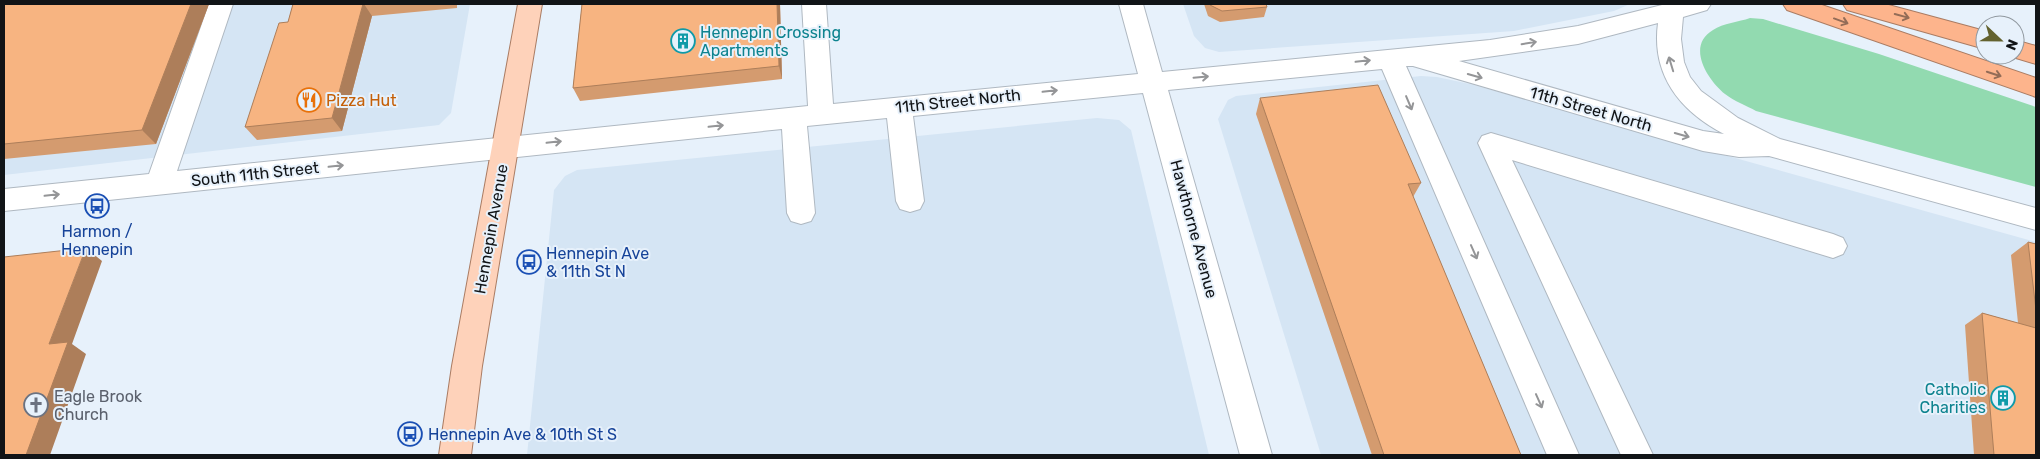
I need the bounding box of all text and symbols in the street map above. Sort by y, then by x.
one-way arrow [1893,12,1909,22]
north arrow [1975,15,2025,65]
one-way arrow [1832,17,1848,26]
place label: Hennepin Crossing Apartments [700,23,841,60]
building icon: Hennepin Crossing Apartments [670,28,696,54]
text: N [2002,37,2021,53]
one-way arrow [1521,38,1537,48]
one-way arrow [1354,56,1370,66]
one-way arrow [1666,56,1676,72]
one-way arrow [1986,70,2001,79]
one-way arrow [1193,72,1209,82]
one-way arrow [1466,72,1482,82]
street label: 11th Street North [1528,82,1654,136]
street label: 11th Street North [894,85,1022,117]
one-way arrow [1042,86,1058,96]
restaurant icon: Pizza Hut [296,87,322,113]
place label: Pizza Hut [326,91,397,110]
one-way arrow [1405,95,1415,110]
one-way arrow [707,121,723,131]
one-way arrow [1673,130,1689,140]
one-way arrow [546,137,562,146]
street label: South 11th Street [190,158,320,190]
street label: Hawthorne Avenue [1166,158,1222,300]
one-way arrow [327,161,343,171]
street label: Hennepin Avenue [470,163,512,295]
one-way arrow [44,191,60,200]
bus stop icon: Harmon / Hennepin [84,193,110,219]
place label: Harmon / Hennepin [61,222,133,259]
place label: Hennepin Ave & 11th St N [546,244,649,281]
one-way arrow [1470,244,1480,259]
bus stop icon: Hennepin Ave & 11th St N [516,249,542,275]
place label: Catholic Charities [1920,380,1986,417]
building icon: Catholic Charities [1990,385,2016,411]
place label: Eagle Brook Church [54,387,143,424]
church icon: Eagle Brook Church [23,392,49,418]
one-way arrow [1535,393,1545,408]
bus stop icon: Hennepin Ave & 10th St S [397,421,423,447]
place label: Hennepin Ave & 10th St S [428,425,617,444]

